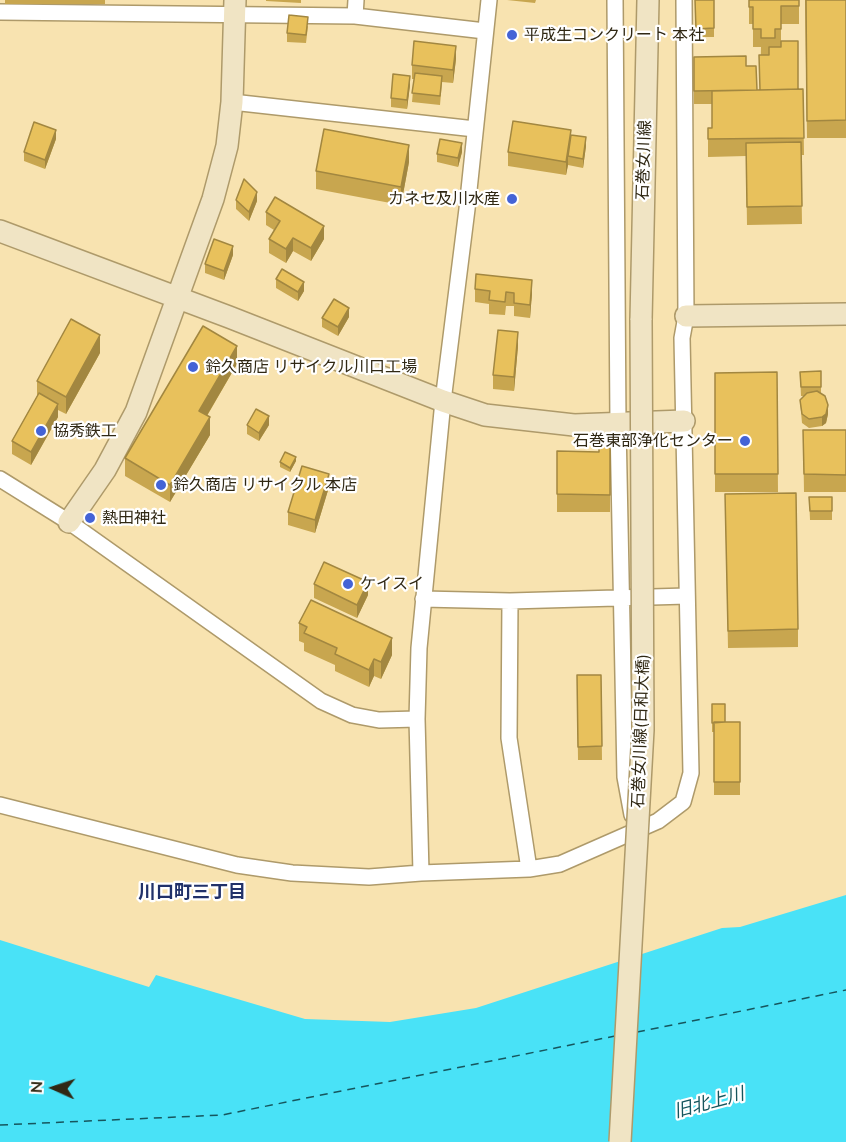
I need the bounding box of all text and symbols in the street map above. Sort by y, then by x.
place label: 平成生コンクリート 本社 [524,25,704,45]
marker: 平成生コンクリート 本社 [505,28,519,42]
street label: 石巻女川線 [633,120,655,200]
place label: カネセ及川水産 [388,189,500,209]
marker: カネセ及川水産 [505,192,519,206]
place label: 鈴久商店 リサイクル川口工場 [205,357,417,377]
marker: 鈴久商店 リサイクル川口工場 [186,360,200,374]
place label: 協秀鉄工 [53,421,117,441]
marker: 協秀鉄工 [34,424,48,438]
place label: 石巻東部浄化センター [573,431,733,451]
marker: 石巻東部浄化センター [738,434,752,448]
place label: 鈴久商店 リサイクル 本店 [173,475,357,495]
marker: 鈴久商店 リサイクル 本店 [154,478,168,492]
place label: 熱田神社 [102,508,166,528]
marker: 熱田神社 [83,511,97,525]
place label: ケイスイ [360,574,424,594]
marker: ケイスイ [341,577,355,591]
street label: 石巻女川線(日和大橋) [629,654,653,808]
district label: 川口町三丁目 [138,882,246,904]
north arrow [24,1058,84,1118]
text: N [26,1080,46,1094]
water label: 旧北上川 [671,1083,747,1123]

